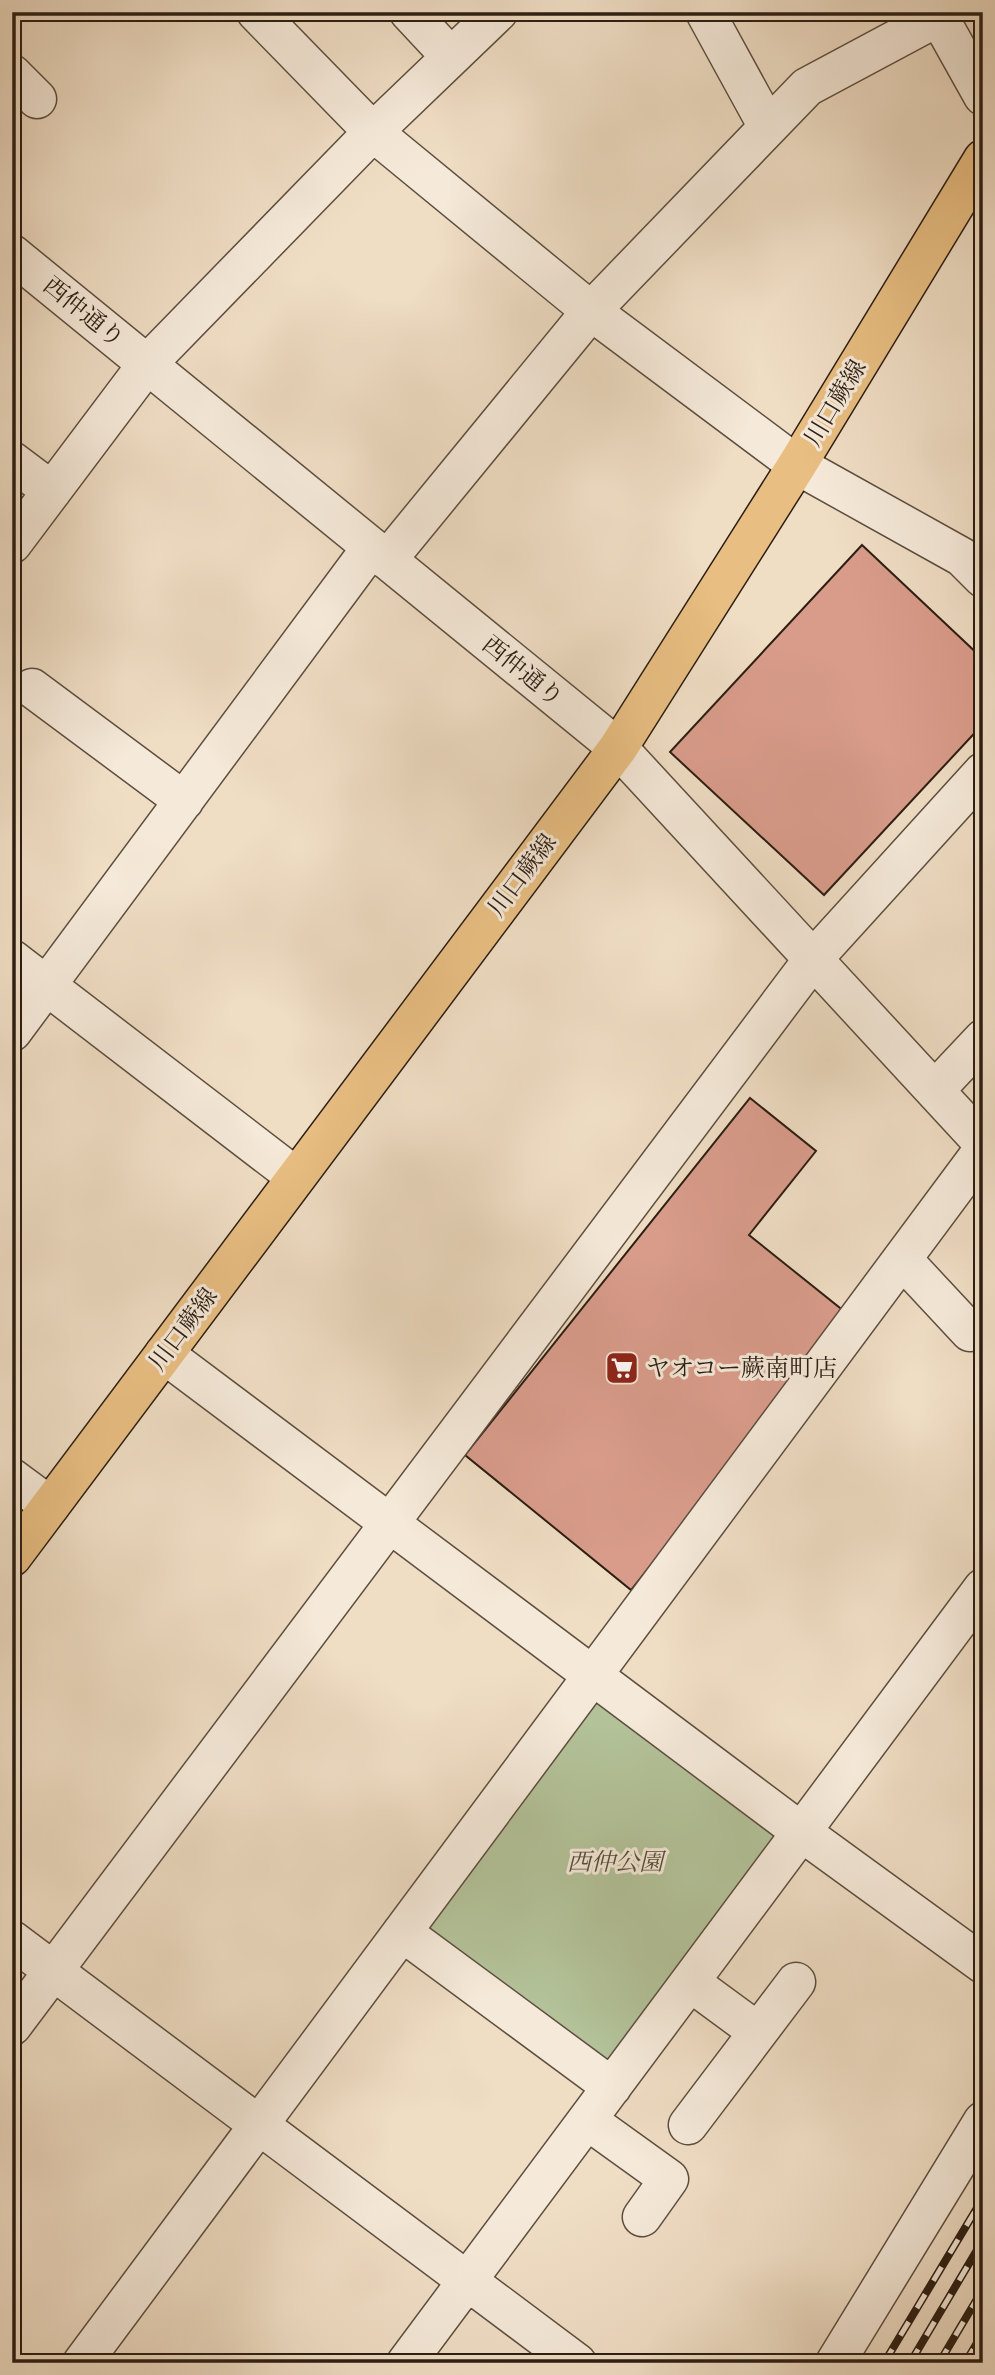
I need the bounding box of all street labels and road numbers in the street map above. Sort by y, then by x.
street label: 西仲通り [37,270,131,355]
street label: 川口蕨線 [797,354,873,452]
street label: 西仲通り [476,629,570,714]
street label: 川口蕨線 [481,828,564,923]
street label: 川口蕨線 [142,1282,225,1377]

